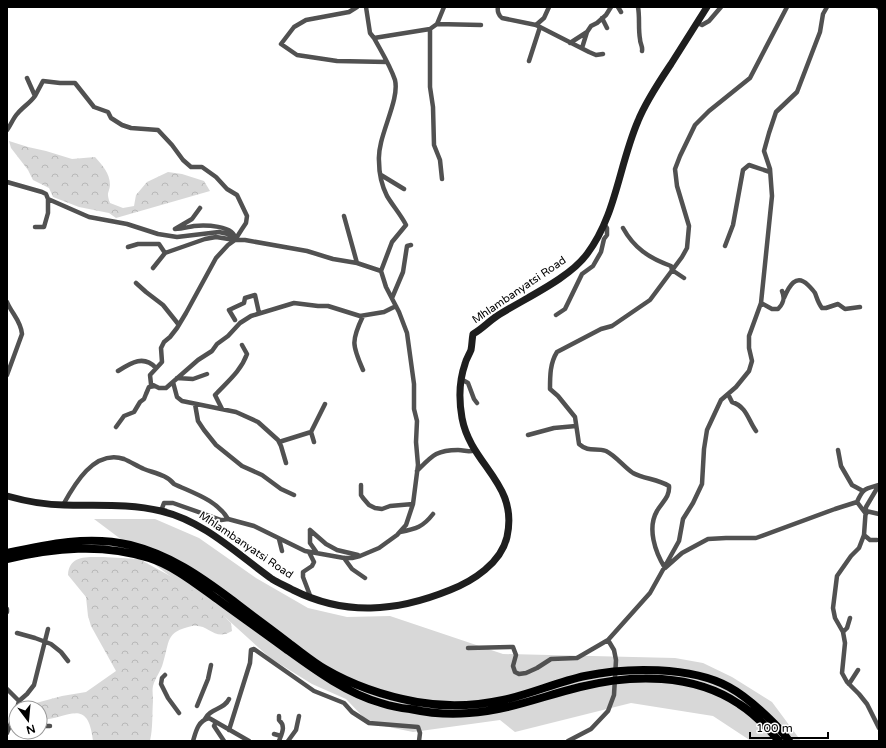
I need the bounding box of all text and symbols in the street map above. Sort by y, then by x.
street label: Mhlambanyatsi Road [470,254,569,326]
street label: Mhlambanyatsi Road [197,509,296,581]
north arrow [8,700,48,740]
scale bar [750,714,828,740]
text: 100 m [756,721,793,735]
text: N [25,722,37,737]

